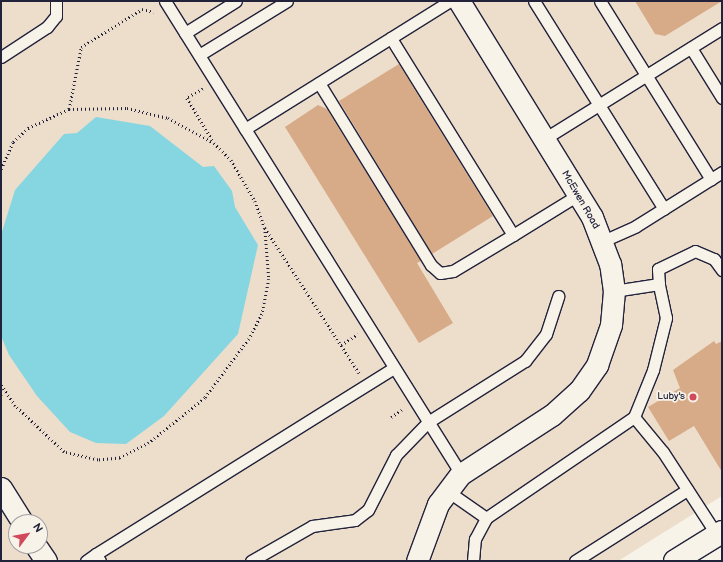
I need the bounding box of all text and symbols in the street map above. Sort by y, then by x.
street label: McEwen Road [558,169,602,231]
place label: Luby's [657,391,685,403]
marker: Luby's [688,392,698,402]
north arrow [8,514,48,554]
text: N [30,521,45,535]

